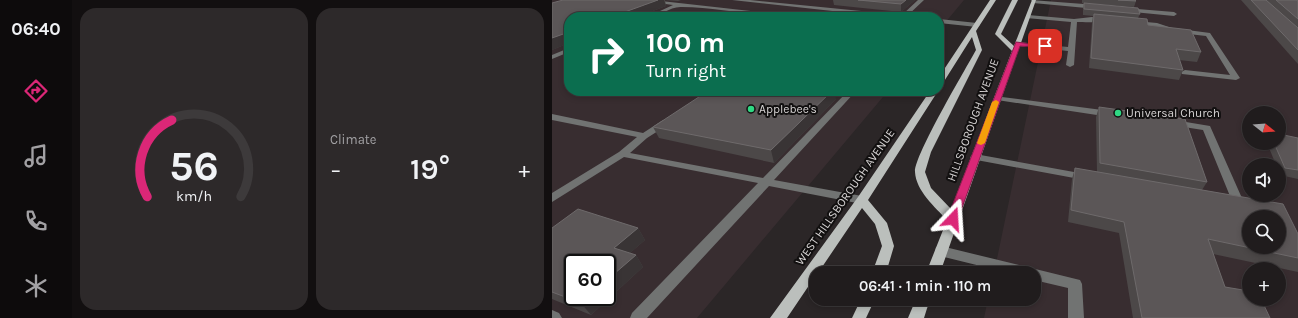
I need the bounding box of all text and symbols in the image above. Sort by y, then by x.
text: 06:40 [11,18,61,40]
text: 100 m [646,26,725,59]
icon: right [580,28,632,80]
pin [1028,29,1062,63]
icon: arrive [1034,35,1056,57]
street label: HILLSBOROUGH AVENUE [944,57,1002,183]
text: Turn right [646,60,726,82]
icon: directions [22,77,50,105]
place label: Applebee's [759,102,817,116]
marker: Applebee's [746,104,756,114]
place label: Universal Church [1126,106,1220,120]
north arrow [1242,106,1286,150]
map controls [1242,106,1286,306]
marker: Universal Church [1113,108,1123,118]
street label: WEST HILLSBOROUGH AVENUE [793,126,897,268]
text: Climate [330,132,376,147]
icon: music [22,142,50,170]
text: 56 [169,142,219,190]
text: 19° [410,151,450,187]
text: − [330,157,342,183]
text: + [518,157,530,183]
button: sound [1242,158,1286,202]
text: km/h [176,188,212,205]
position arrow [932,198,974,240]
icon: phone [22,207,50,235]
button: search [1242,210,1286,254]
speed limit sign: 60 [564,254,616,306]
button: + [1242,262,1286,306]
icon: climate [22,272,50,300]
text: 06:41 · 1 min · 110 m [859,277,991,295]

